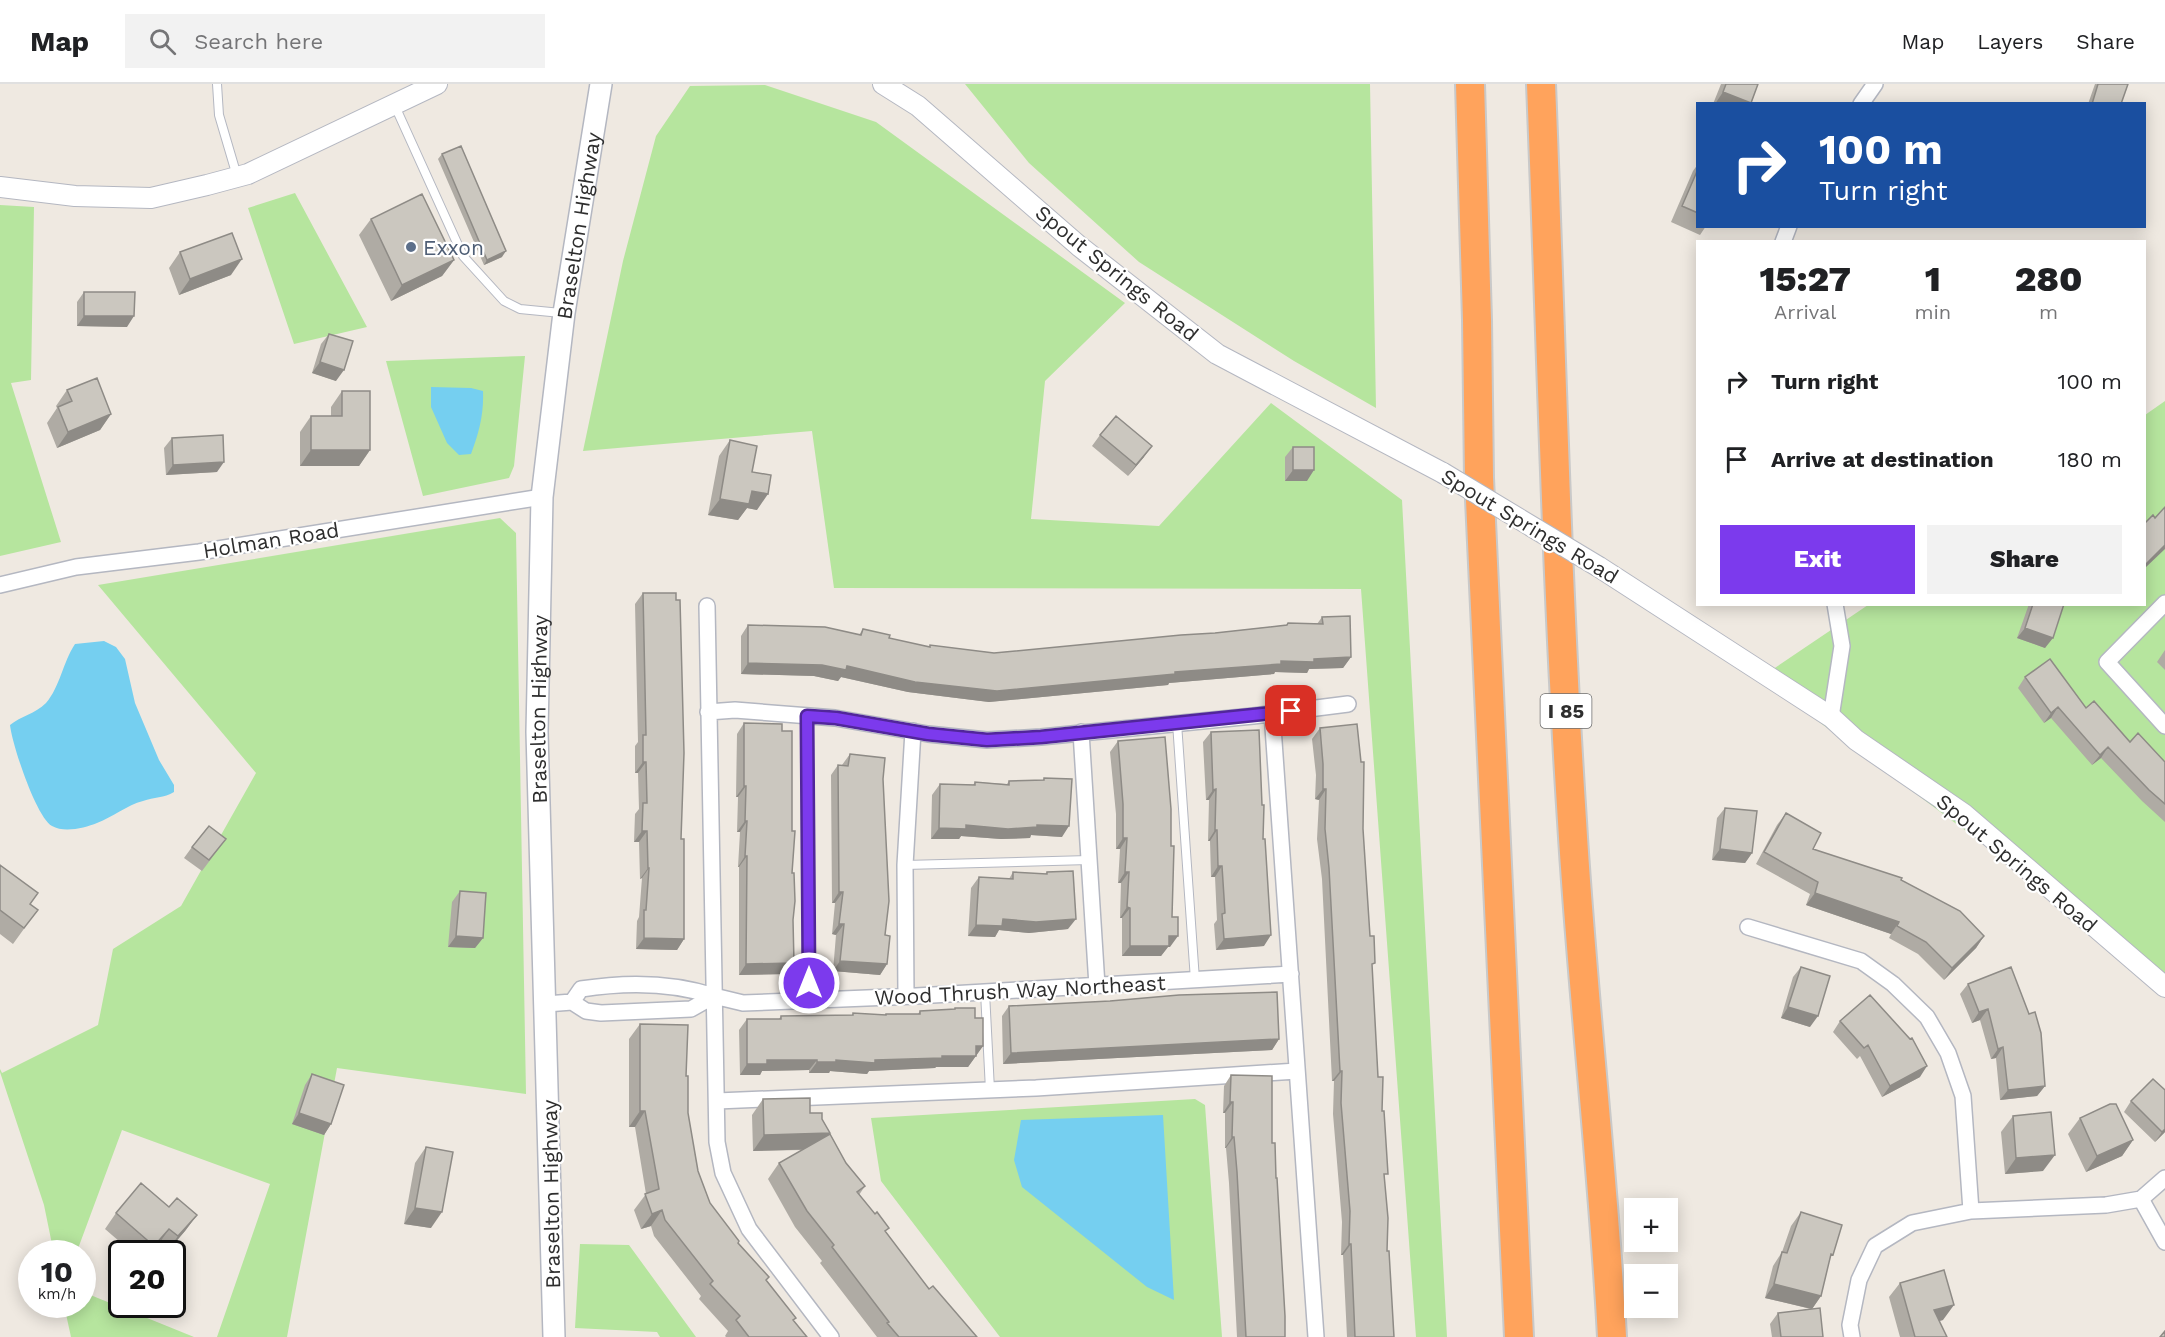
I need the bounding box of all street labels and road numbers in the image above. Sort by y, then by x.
street label: Braselton Highway [551,130,606,321]
street label: Spout Springs Road [1030,200,1204,346]
street label: Spout Springs Road [1437,463,1623,589]
street label: Holman Road [201,517,341,563]
street label: Braselton Highway [524,614,552,804]
road number: I 85 [1540,694,1592,728]
street label: Spout Springs Road [1931,788,2103,938]
street label: Wood Thrush Way Northeast [874,970,1166,1010]
street label: Braselton Highway [537,1099,565,1289]

